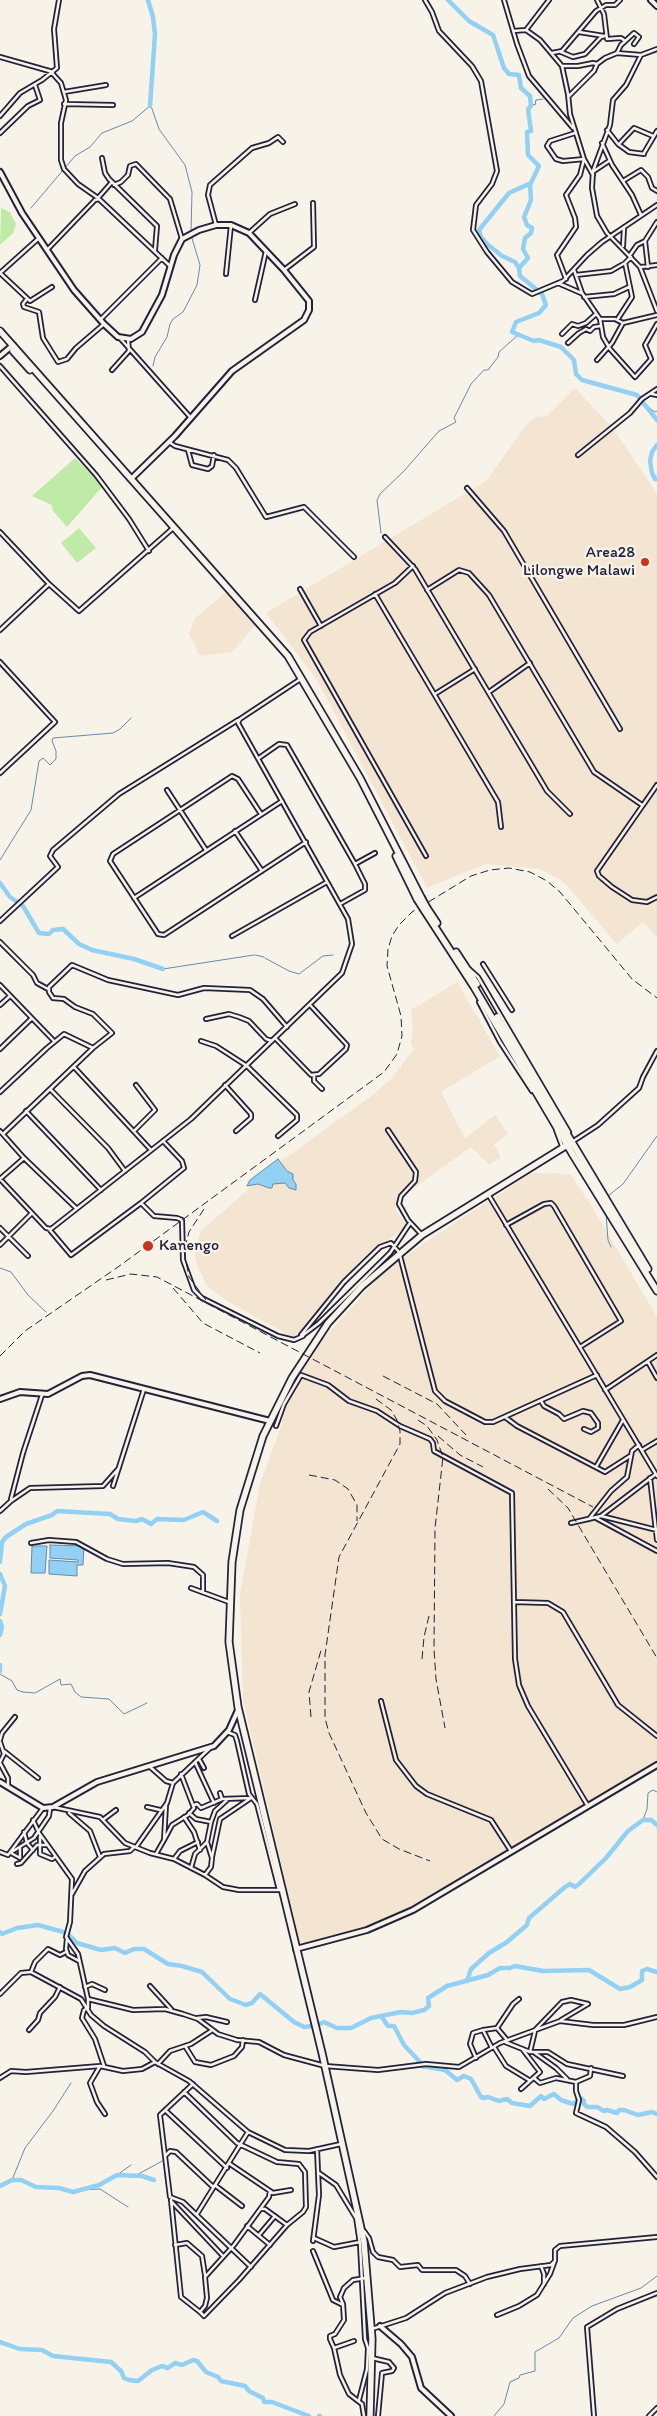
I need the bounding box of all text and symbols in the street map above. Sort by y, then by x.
place label: Area28 Lilongwe Malawi [523,543,635,581]
marker: Area28 Lilongwe Malawi [639,556,651,568]
place label: Kanengo [159,1236,219,1256]
marker: Kanengo [141,1239,155,1253]

